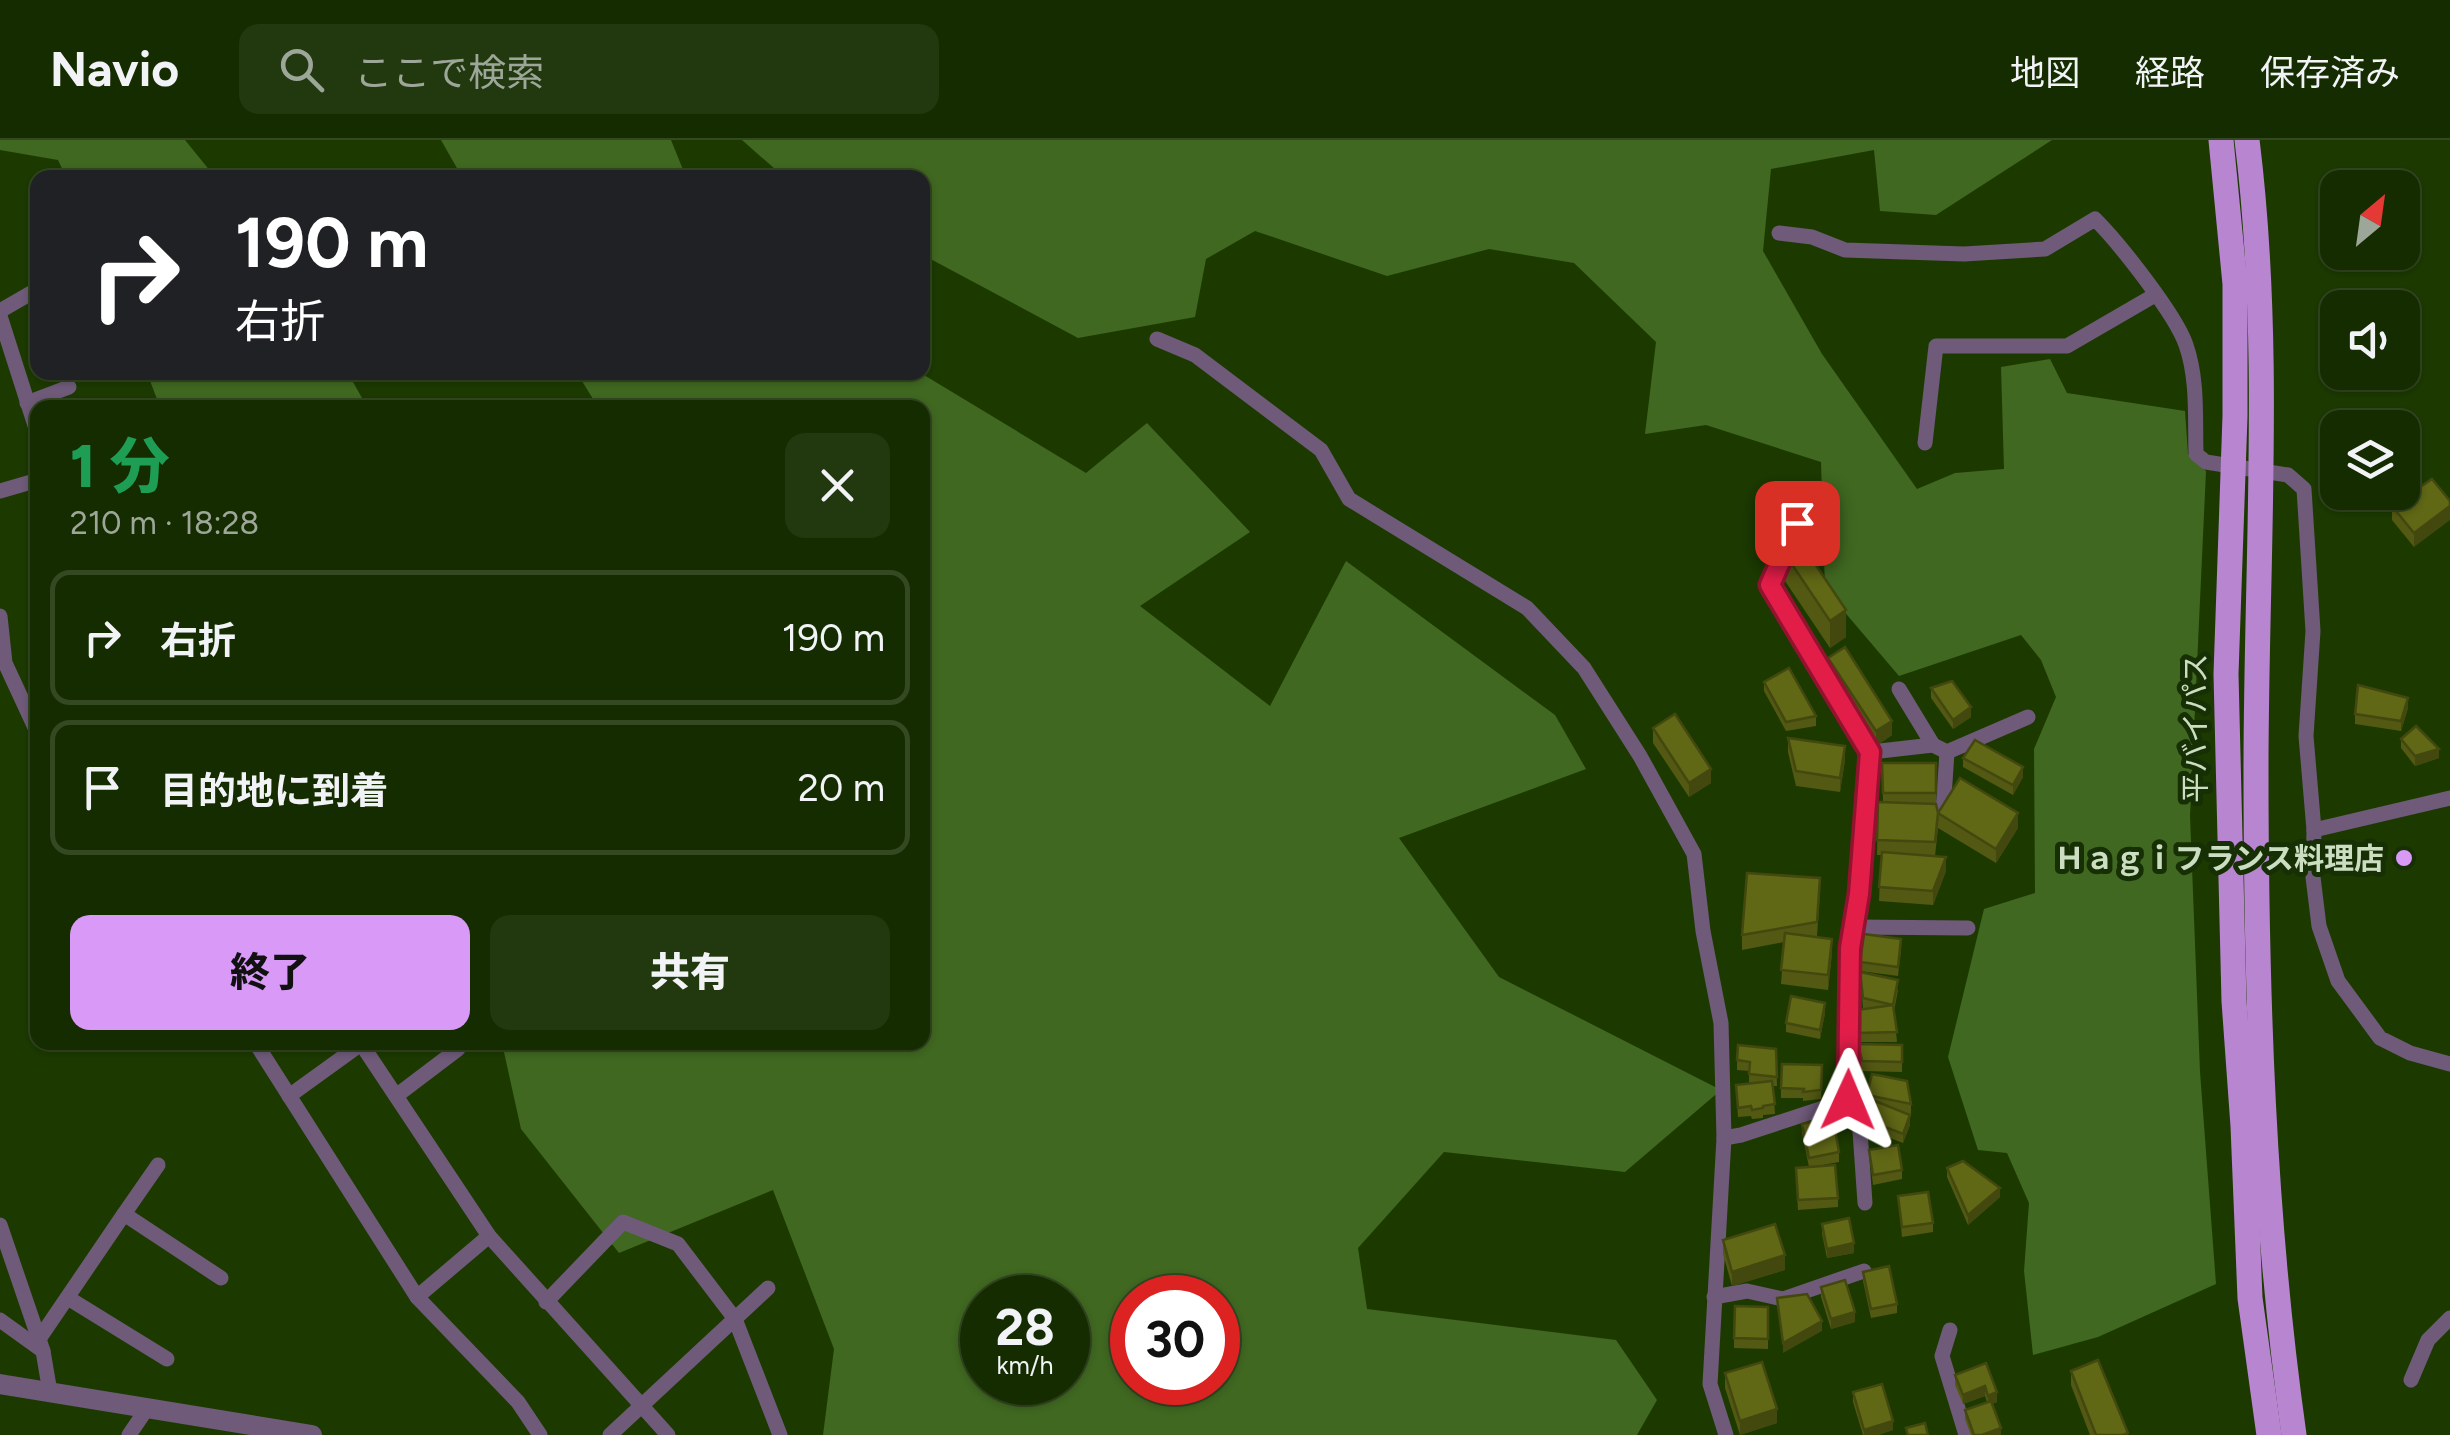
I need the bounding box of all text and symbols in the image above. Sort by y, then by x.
search box [239,24,939,114]
text: Navio [50,40,179,98]
icon: search [274,42,329,97]
text: ここで検索 [354,50,544,96]
text: 地図 [2010,52,2080,94]
text: 経路 [2135,52,2205,94]
text: 保存済み [2260,52,2400,94]
north arrow [2320,170,2420,270]
map controls [2320,170,2420,510]
text: 190 m [235,200,428,285]
icon: right [70,210,200,340]
button: sound [2320,290,2420,390]
text: 右折 [235,294,325,348]
button: layers [2320,410,2420,510]
text: 1 分 [70,430,170,502]
button: close [785,433,890,538]
pin [1755,481,1840,566]
icon: arrive [1770,496,1825,551]
text: 210 m · 18:28 [70,504,259,542]
icon: right [75,610,130,665]
text: 190 m [782,615,885,661]
text: 右折 [160,618,236,664]
street label: 平バイパス [2177,653,2214,803]
icon: arrive [75,760,130,815]
text: 20 m [798,765,885,811]
text: 目的地に到着 [160,768,388,814]
place label: Ｈａｇｉフランス料理店 [2055,840,2384,877]
marker: Ｈａｇｉフランス料理店 [2393,847,2415,869]
button: 終了 [70,915,470,1030]
button: 共有 [490,915,890,1030]
position arrow [1796,1048,1900,1152]
speed limit sign: 30 [1110,1275,1240,1405]
text: 28 [995,1297,1055,1358]
text: km/h [996,1350,1054,1380]

